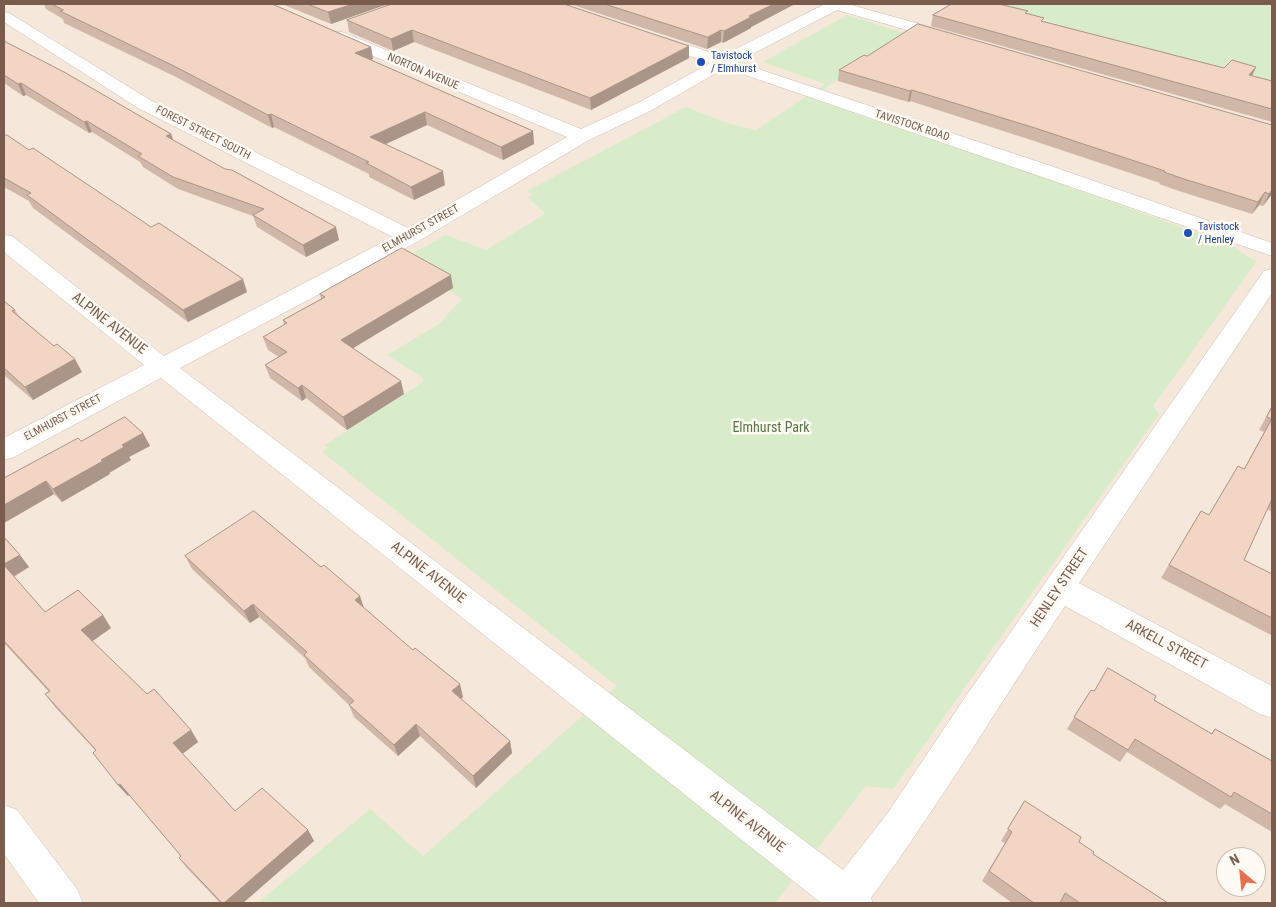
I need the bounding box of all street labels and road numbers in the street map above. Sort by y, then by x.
street label: NORTON AVENUE [385,51,461,93]
street label: FOREST STREET SOUTH [153,103,253,163]
street label: TAVISTOCK ROAD [873,108,951,144]
street label: ELMHURST STREET [380,202,462,256]
street label: ALPINE AVENUE [68,289,150,359]
street label: ELMHURST STREET [22,392,104,444]
street label: ALPINE AVENUE [387,538,469,608]
street label: HENLEY STREET [1027,545,1093,631]
street label: ARKELL STREET [1122,616,1210,674]
street label: ALPINE AVENUE [706,787,788,857]

